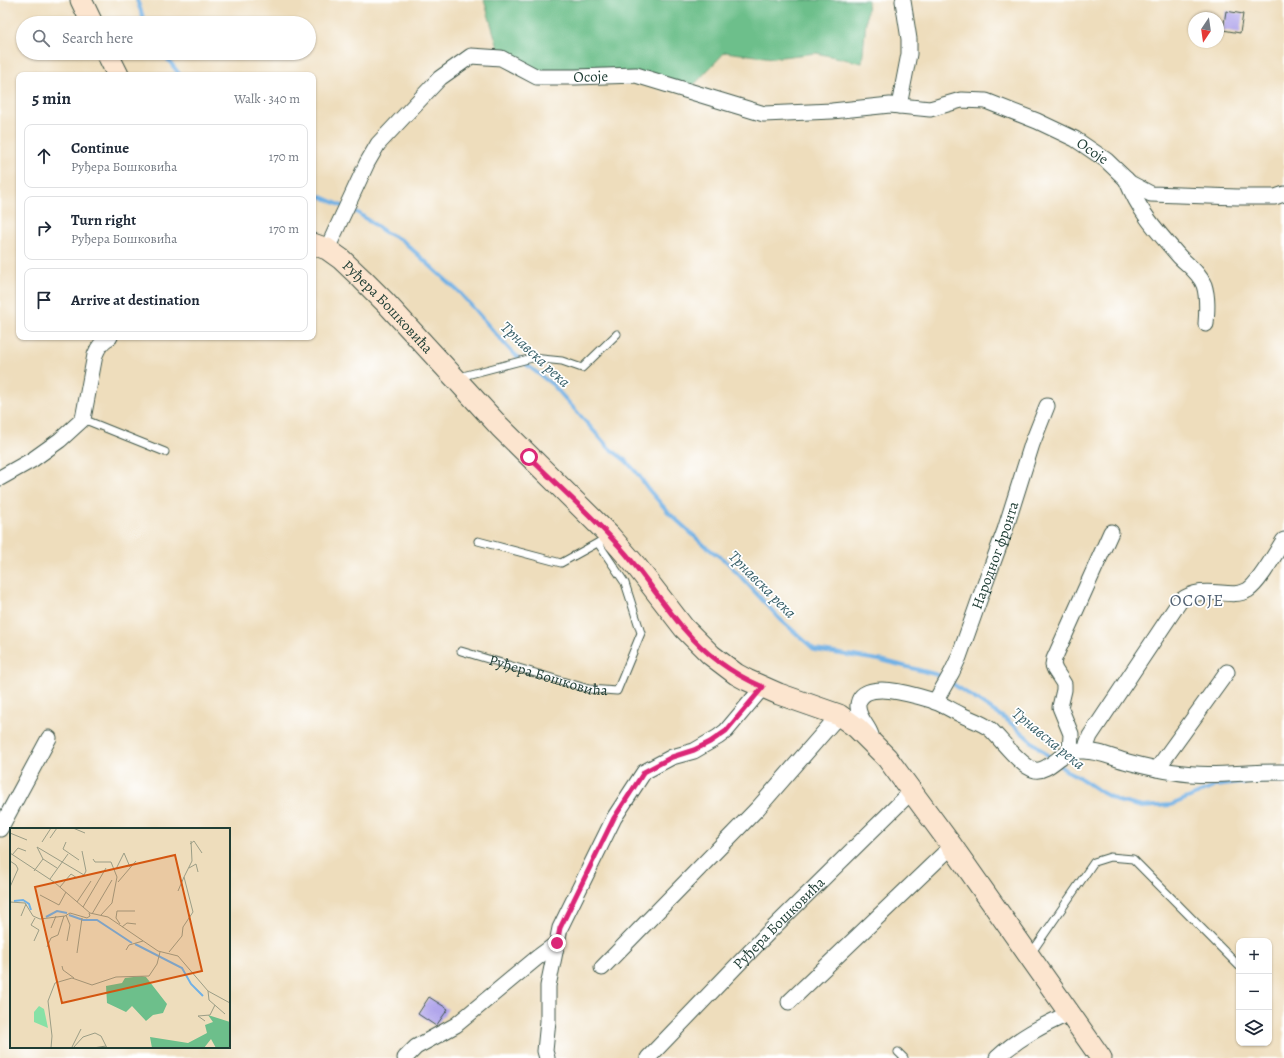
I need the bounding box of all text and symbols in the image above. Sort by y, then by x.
north arrow [1188,12,1224,48]
search box [16,16,316,60]
icon: search [30,27,52,49]
text: Search here [62,28,133,48]
street label: Осоје [573,66,609,87]
text: 5 min [32,87,71,110]
text: Walk · 340 m [234,90,300,107]
street label: Осоје [1073,133,1113,169]
text: Continue [71,138,129,158]
icon: ahead [33,145,55,167]
text: 170 m [269,148,299,165]
text: Руђера Бошковића [71,158,177,175]
text: Turn right [71,210,136,230]
icon: right [33,217,55,239]
text: 170 m [269,220,299,237]
text: Руђера Бошковића [71,230,177,247]
street label: Руђера Бошковића [338,256,438,358]
icon: arrive [33,289,55,311]
text: Arrive at destination [71,290,200,310]
water label: Трнавска река [496,317,575,393]
route start [520,448,538,466]
street label: Народног фронта [967,499,1023,612]
water label: Трнавска река [723,546,801,624]
district label: ОСОЈЕ [1170,589,1224,612]
street label: Руђера Бошковића [487,650,609,700]
water label: Трнавска река [1007,703,1090,775]
inset map [10,828,230,1048]
street label: Руђера Бошковића [729,872,829,974]
route end [548,934,566,952]
map controls [1236,938,1272,1046]
button: + [1236,938,1272,974]
button: − [1236,974,1272,1010]
button: layers [1236,1010,1272,1046]

